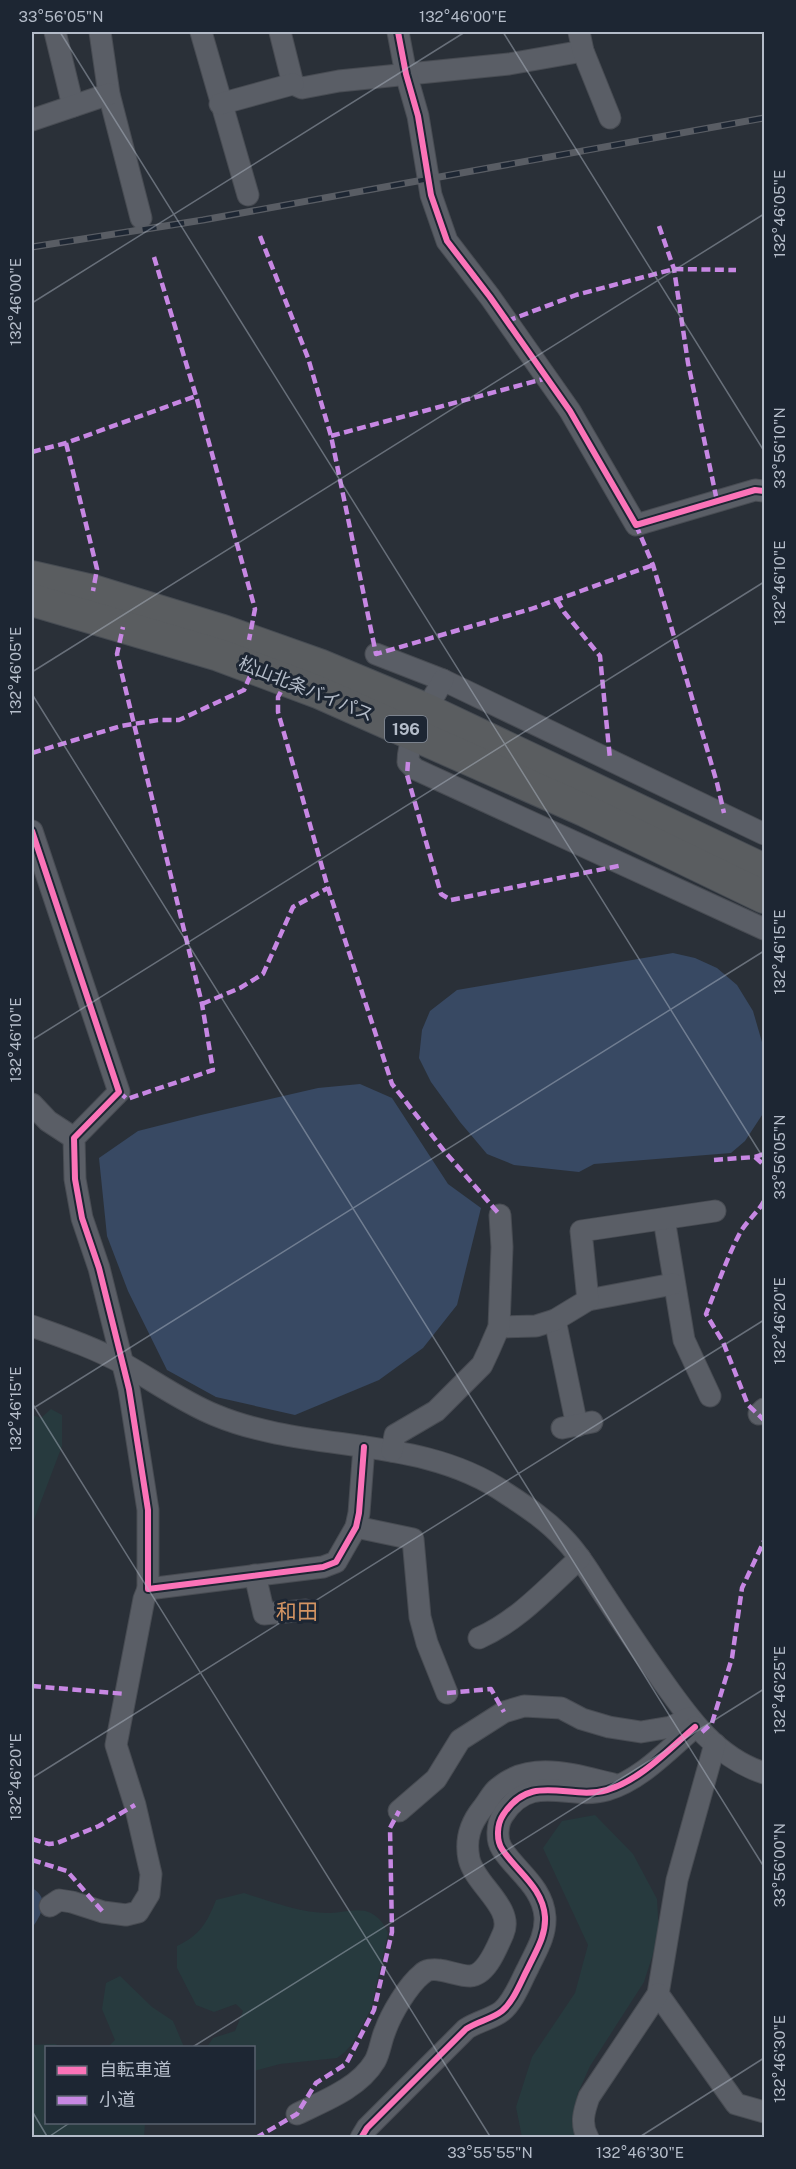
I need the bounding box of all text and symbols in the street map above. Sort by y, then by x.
text: 33°56'05"N [19,8,103,25]
text: 132°46'00"E [419,8,507,25]
text: 132°46'05"E [771,170,788,258]
text: 132°46'00"E [7,258,24,346]
text: 33°56'10"N [771,407,788,489]
text: 132°46'10"E [771,541,788,625]
text: 132°46'05"E [7,627,24,715]
street label: 松山北条バイパス [236,652,377,725]
road number: 196 [385,716,427,742]
text: 132°46'15"E [771,909,788,995]
text: 132°46'10"E [7,998,24,1082]
text: 33°56'05"N [771,1115,788,1199]
text: 132°46'20"E [771,1277,788,1365]
text: 132°46'15"E [7,1366,24,1452]
district label: 和田 [276,1599,318,1624]
text: 132°46'25"E [771,1646,788,1734]
text: 132°46'20"E [7,1733,24,1821]
text: 33°56'00"N [771,1823,788,1907]
text: 132°46'30"E [771,2015,788,2103]
legend [45,2046,255,2124]
text: 自転車道 [99,2059,171,2080]
text: 小道 [99,2089,135,2110]
text: 33°55'55"N [447,2144,533,2161]
text: 132°46'30"E [596,2144,684,2161]

